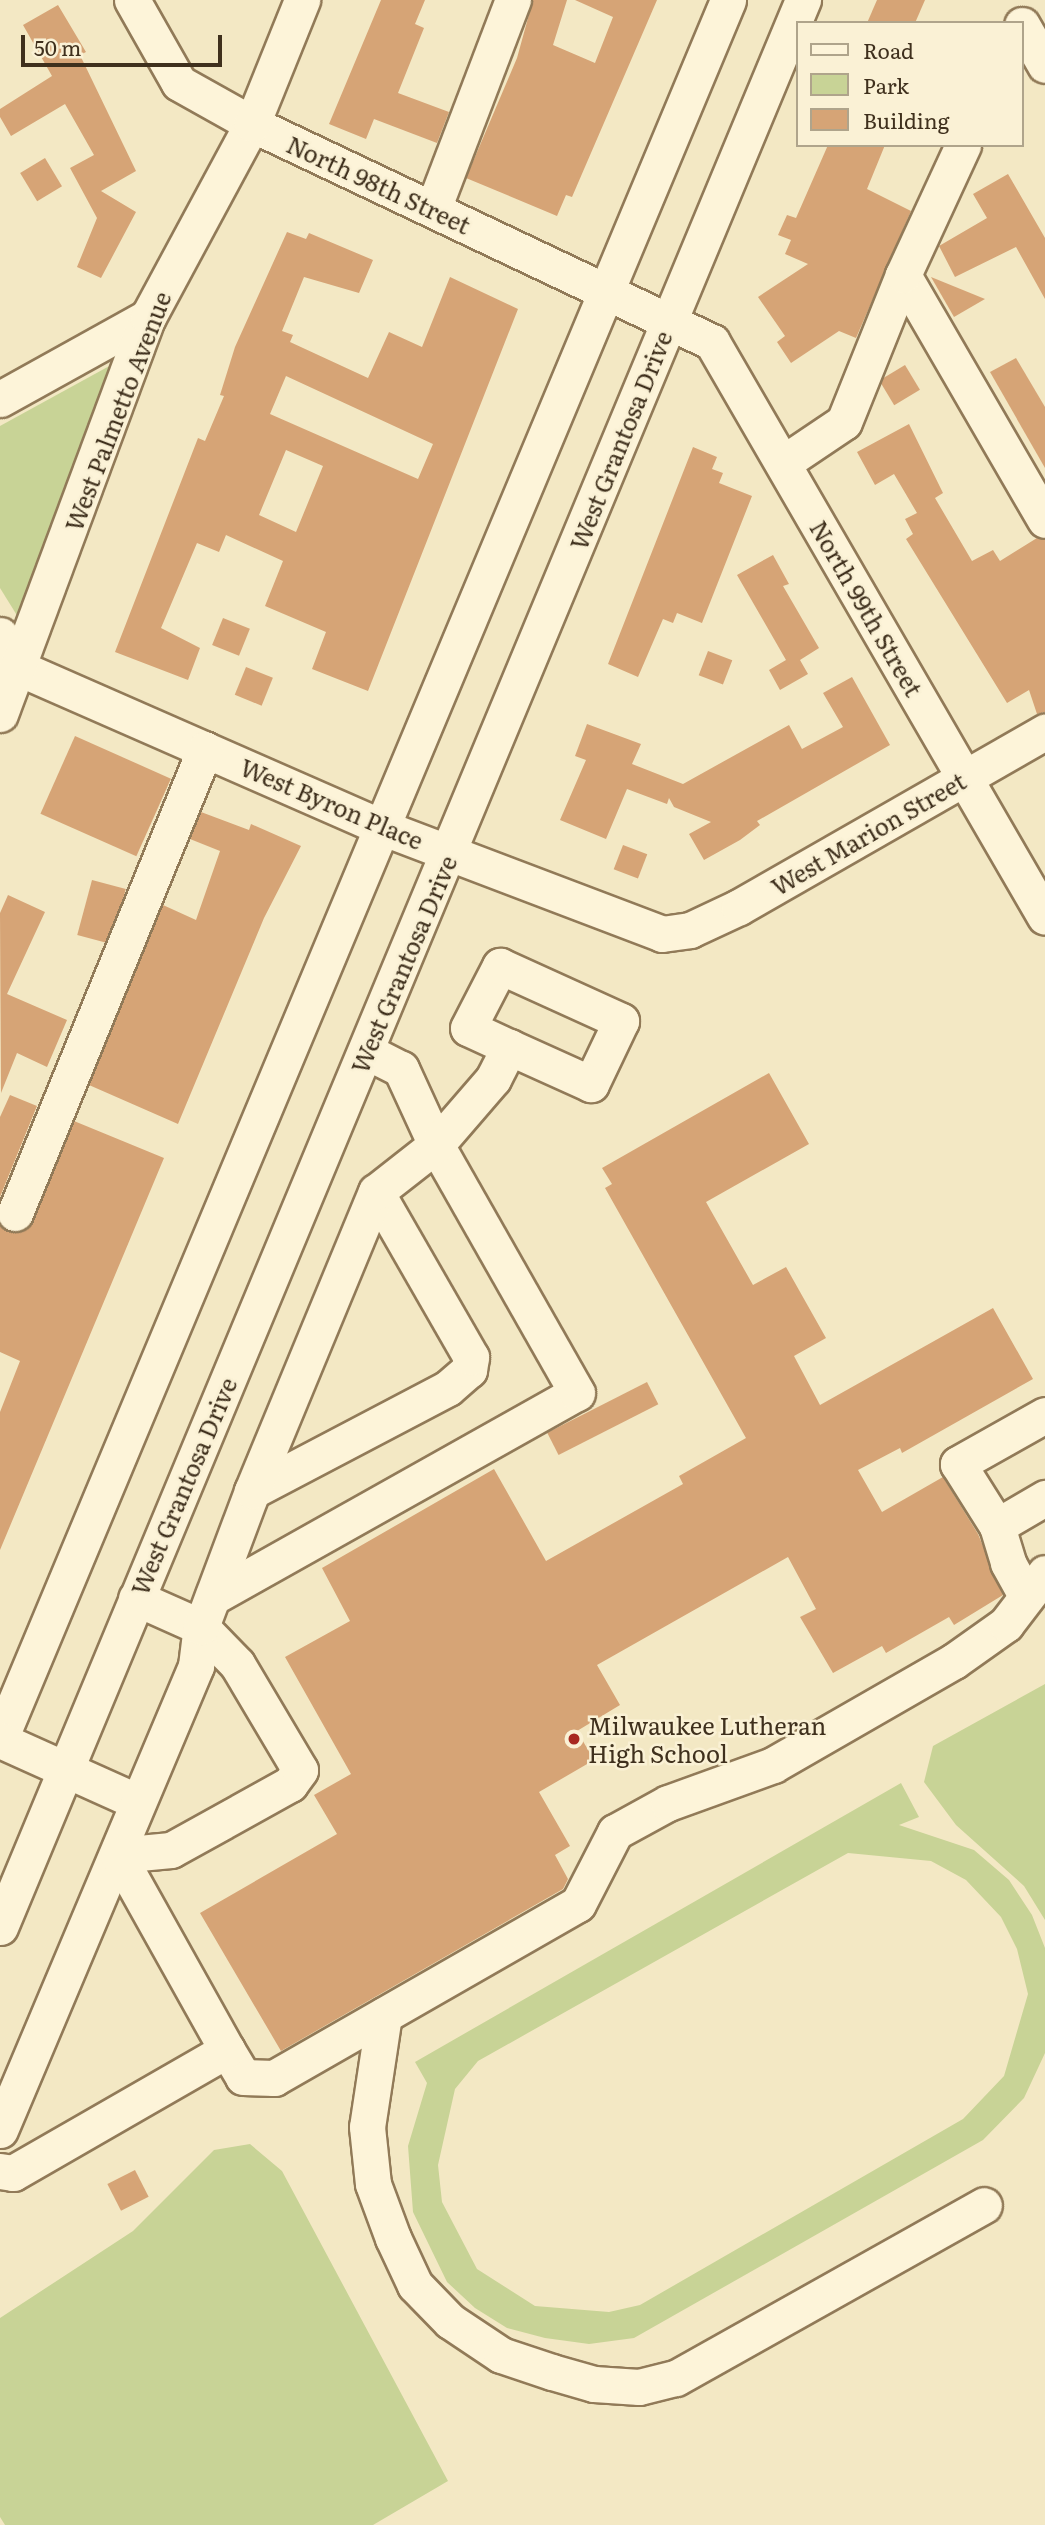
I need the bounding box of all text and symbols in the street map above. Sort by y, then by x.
scale bar [24,21,226,65]
legend [796,21,1024,147]
text: 50 m [34,31,81,62]
text: Road [863,34,914,65]
text: Park [863,69,909,100]
text: Building [863,104,949,135]
street label: North 98th Street [283,129,475,239]
street label: West Palmetto Avenue [58,287,176,535]
street label: West Grantosa Drive [563,326,677,554]
street label: North 99th Street [805,515,929,701]
street label: West Byron Place [236,752,428,854]
street label: West Marion Street [766,766,970,900]
street label: West Grantosa Drive [344,851,462,1077]
street label: West Grantosa Drive [124,1373,242,1599]
place label: Milwaukee Lutheran High School [588,1711,826,1767]
marker: Milwaukee Lutheran High School [566,1731,582,1747]

